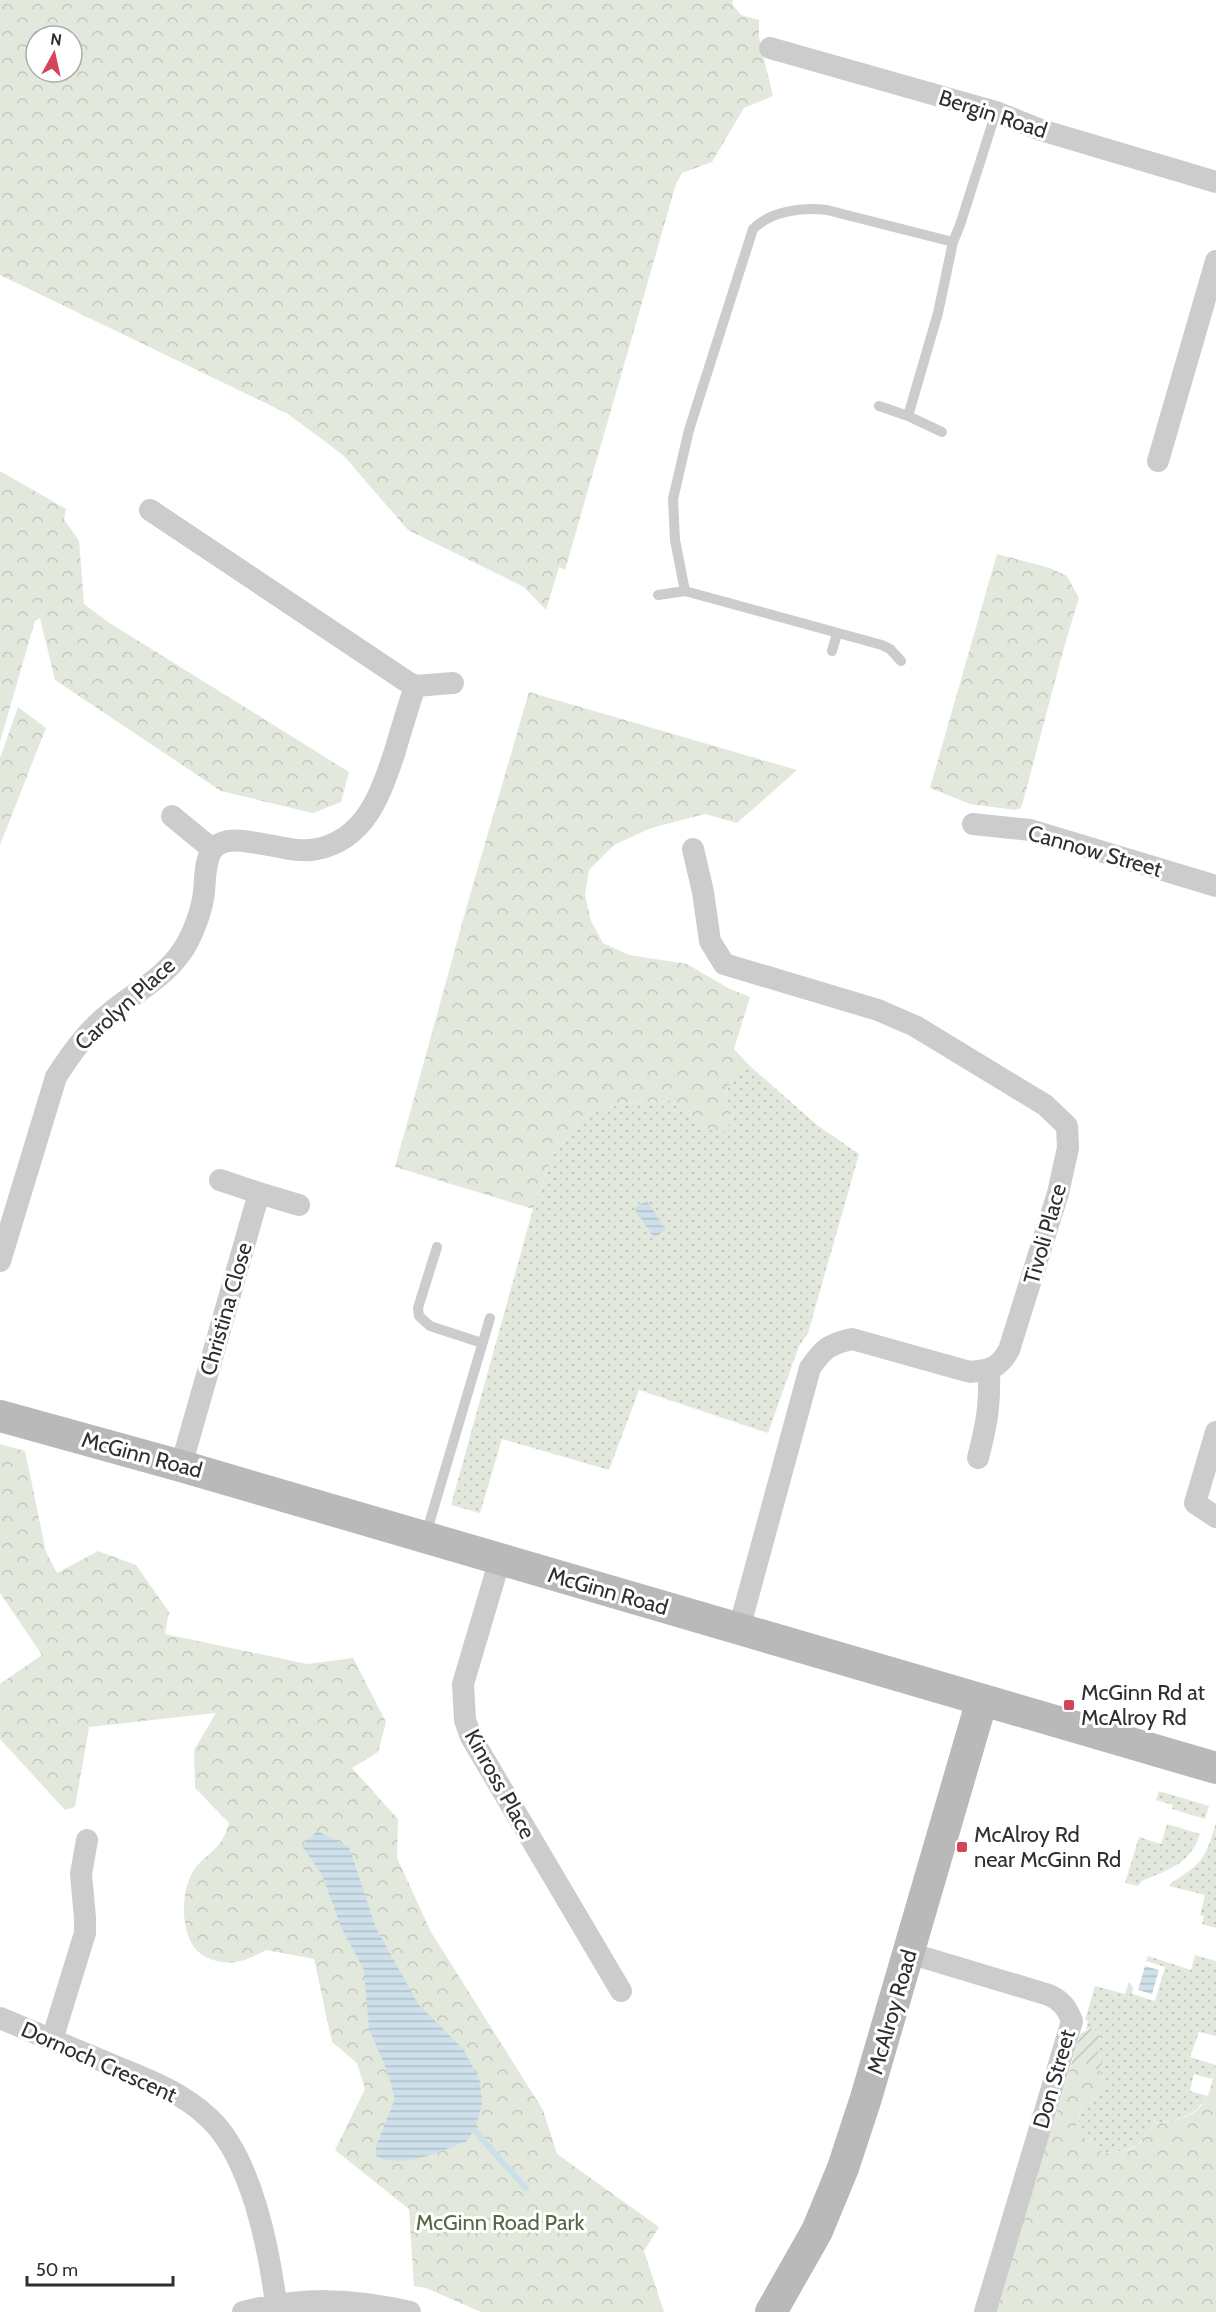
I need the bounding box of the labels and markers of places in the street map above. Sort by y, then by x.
place label: McGinn Rd at McAlroy Rd [1081,1679,1206,1731]
marker: McGinn Rd at McAlroy Rd [1062,1698,1076,1712]
place label: McAlroy Rd near McGinn Rd [974,1821,1121,1873]
marker: McAlroy Rd near McGinn Rd [955,1840,969,1854]

